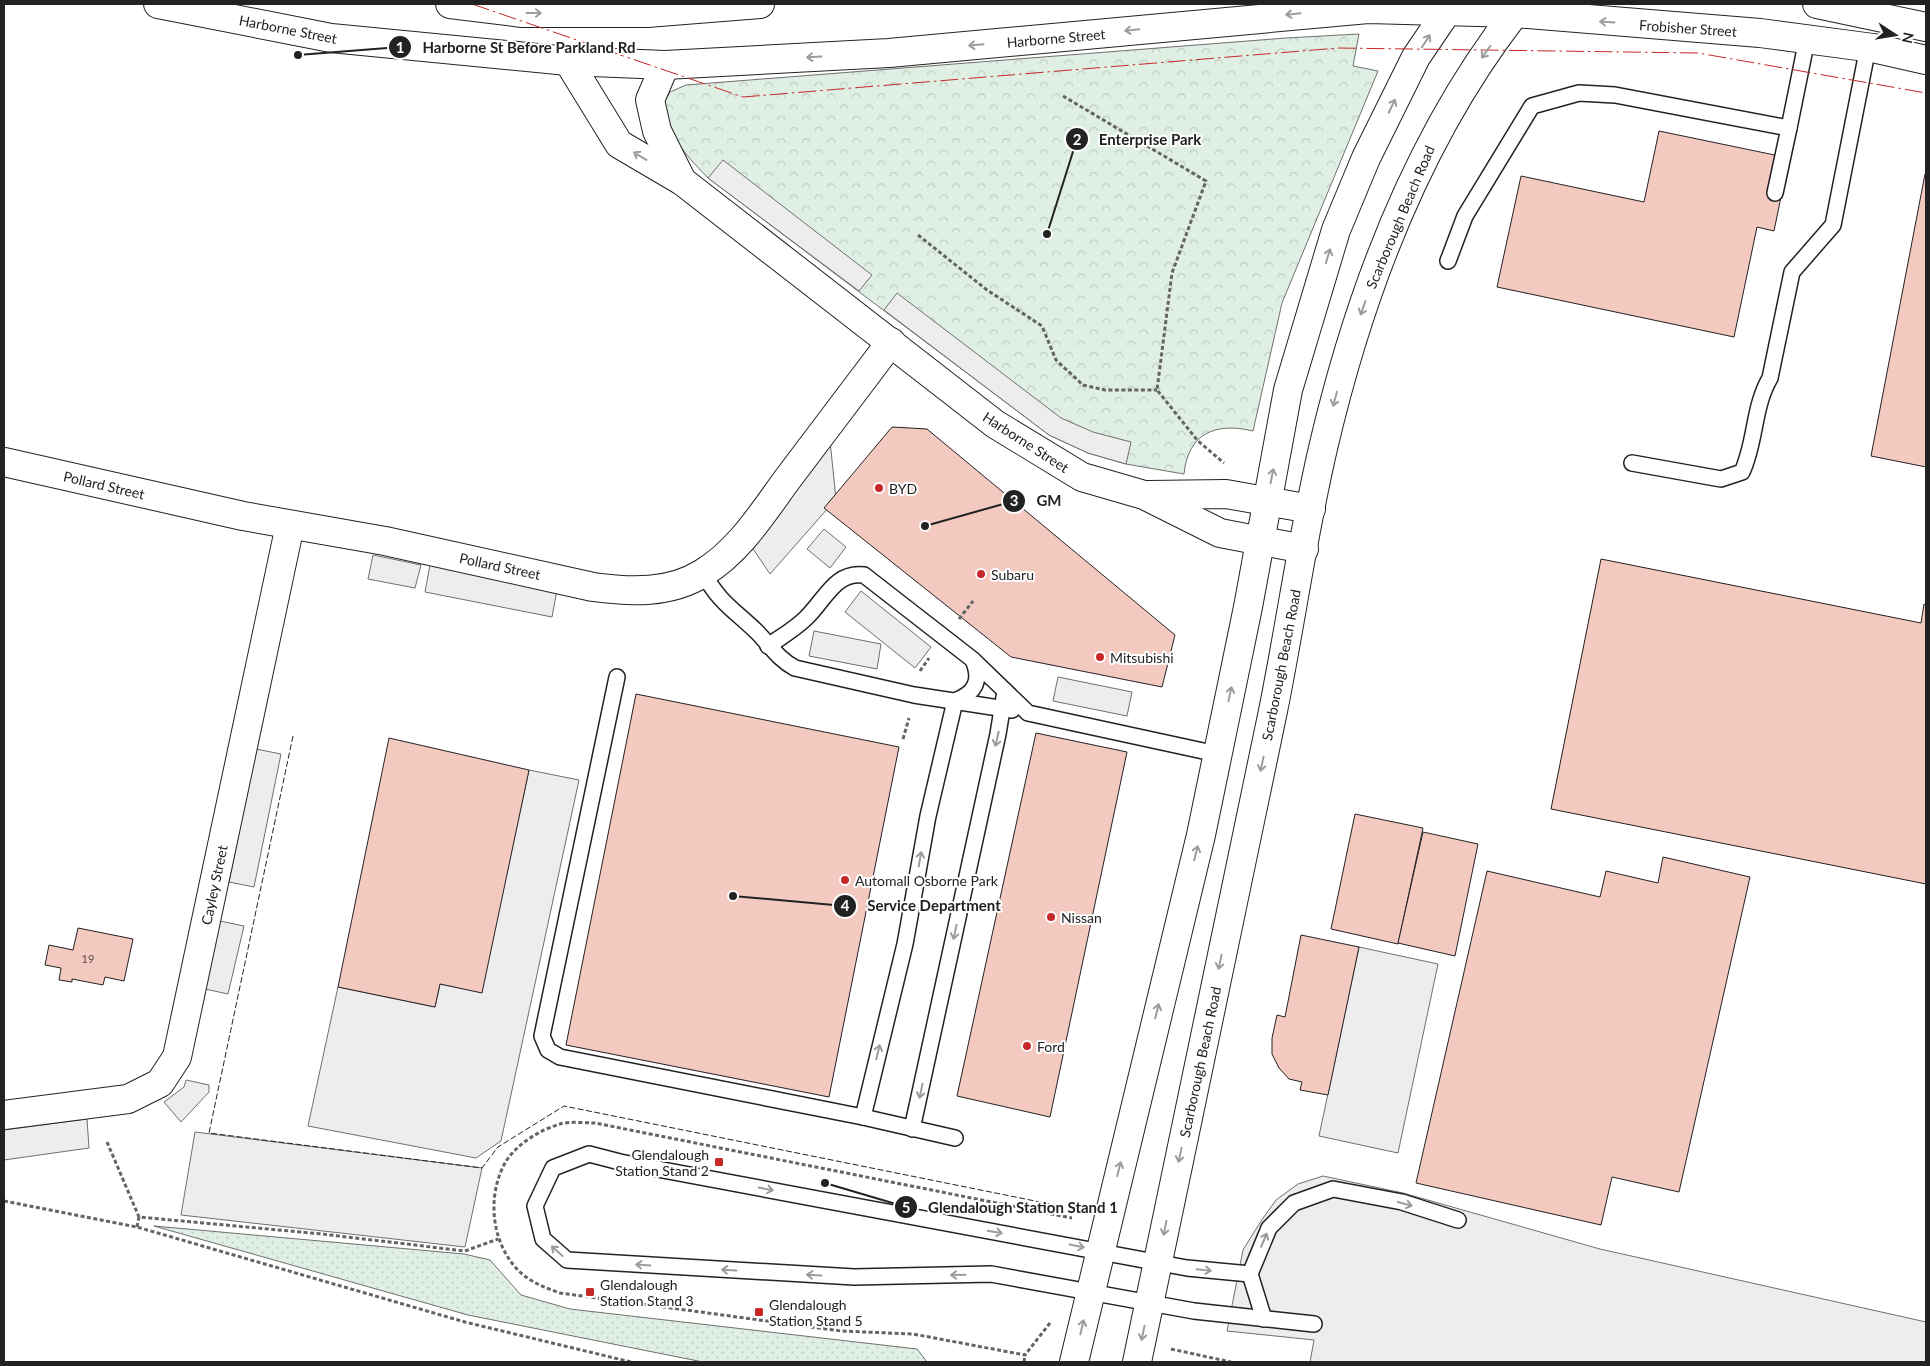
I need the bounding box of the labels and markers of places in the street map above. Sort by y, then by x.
callout: Harborne St Before Parkland Rd [387,32,645,62]
callout: Enterprise Park [1064,124,1212,154]
place label: BYD [889,480,917,497]
marker: BYD [873,482,885,494]
callout: GM [1001,486,1072,516]
place label: Subaru [991,566,1034,583]
marker: Subaru [975,568,987,580]
place label: Mitsubishi [1110,649,1174,666]
marker: Mitsubishi [1094,651,1106,663]
place label: Automall Osborne Park [855,872,999,889]
marker: Automall Osborne Park [839,874,851,886]
callout: Service Department [832,891,1010,921]
place label: Nissan [1061,909,1102,926]
marker: Nissan [1045,911,1057,923]
place label: Ford [1037,1038,1065,1055]
marker: Ford [1021,1040,1033,1052]
place label: Glendalough Station Stand 2 [615,1146,709,1179]
marker: Glendalough Station Stand 2 [713,1156,725,1168]
callout: Glendalough Station Stand 1 [893,1192,1128,1222]
place label: Glendalough Station Stand 3 [600,1276,694,1309]
marker: Glendalough Station Stand 3 [584,1286,596,1298]
place label: Glendalough Station Stand 5 [769,1296,863,1329]
marker: Glendalough Station Stand 5 [753,1306,765,1318]

